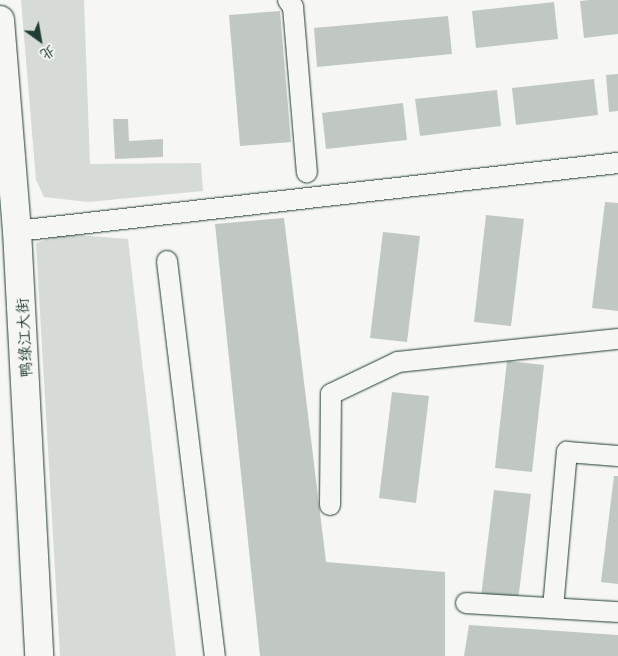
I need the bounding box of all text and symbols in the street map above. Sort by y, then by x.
north arrow [15,15,65,65]
text: 北 [37,41,60,66]
street label: 鸭绿江大街 [11,298,35,378]

